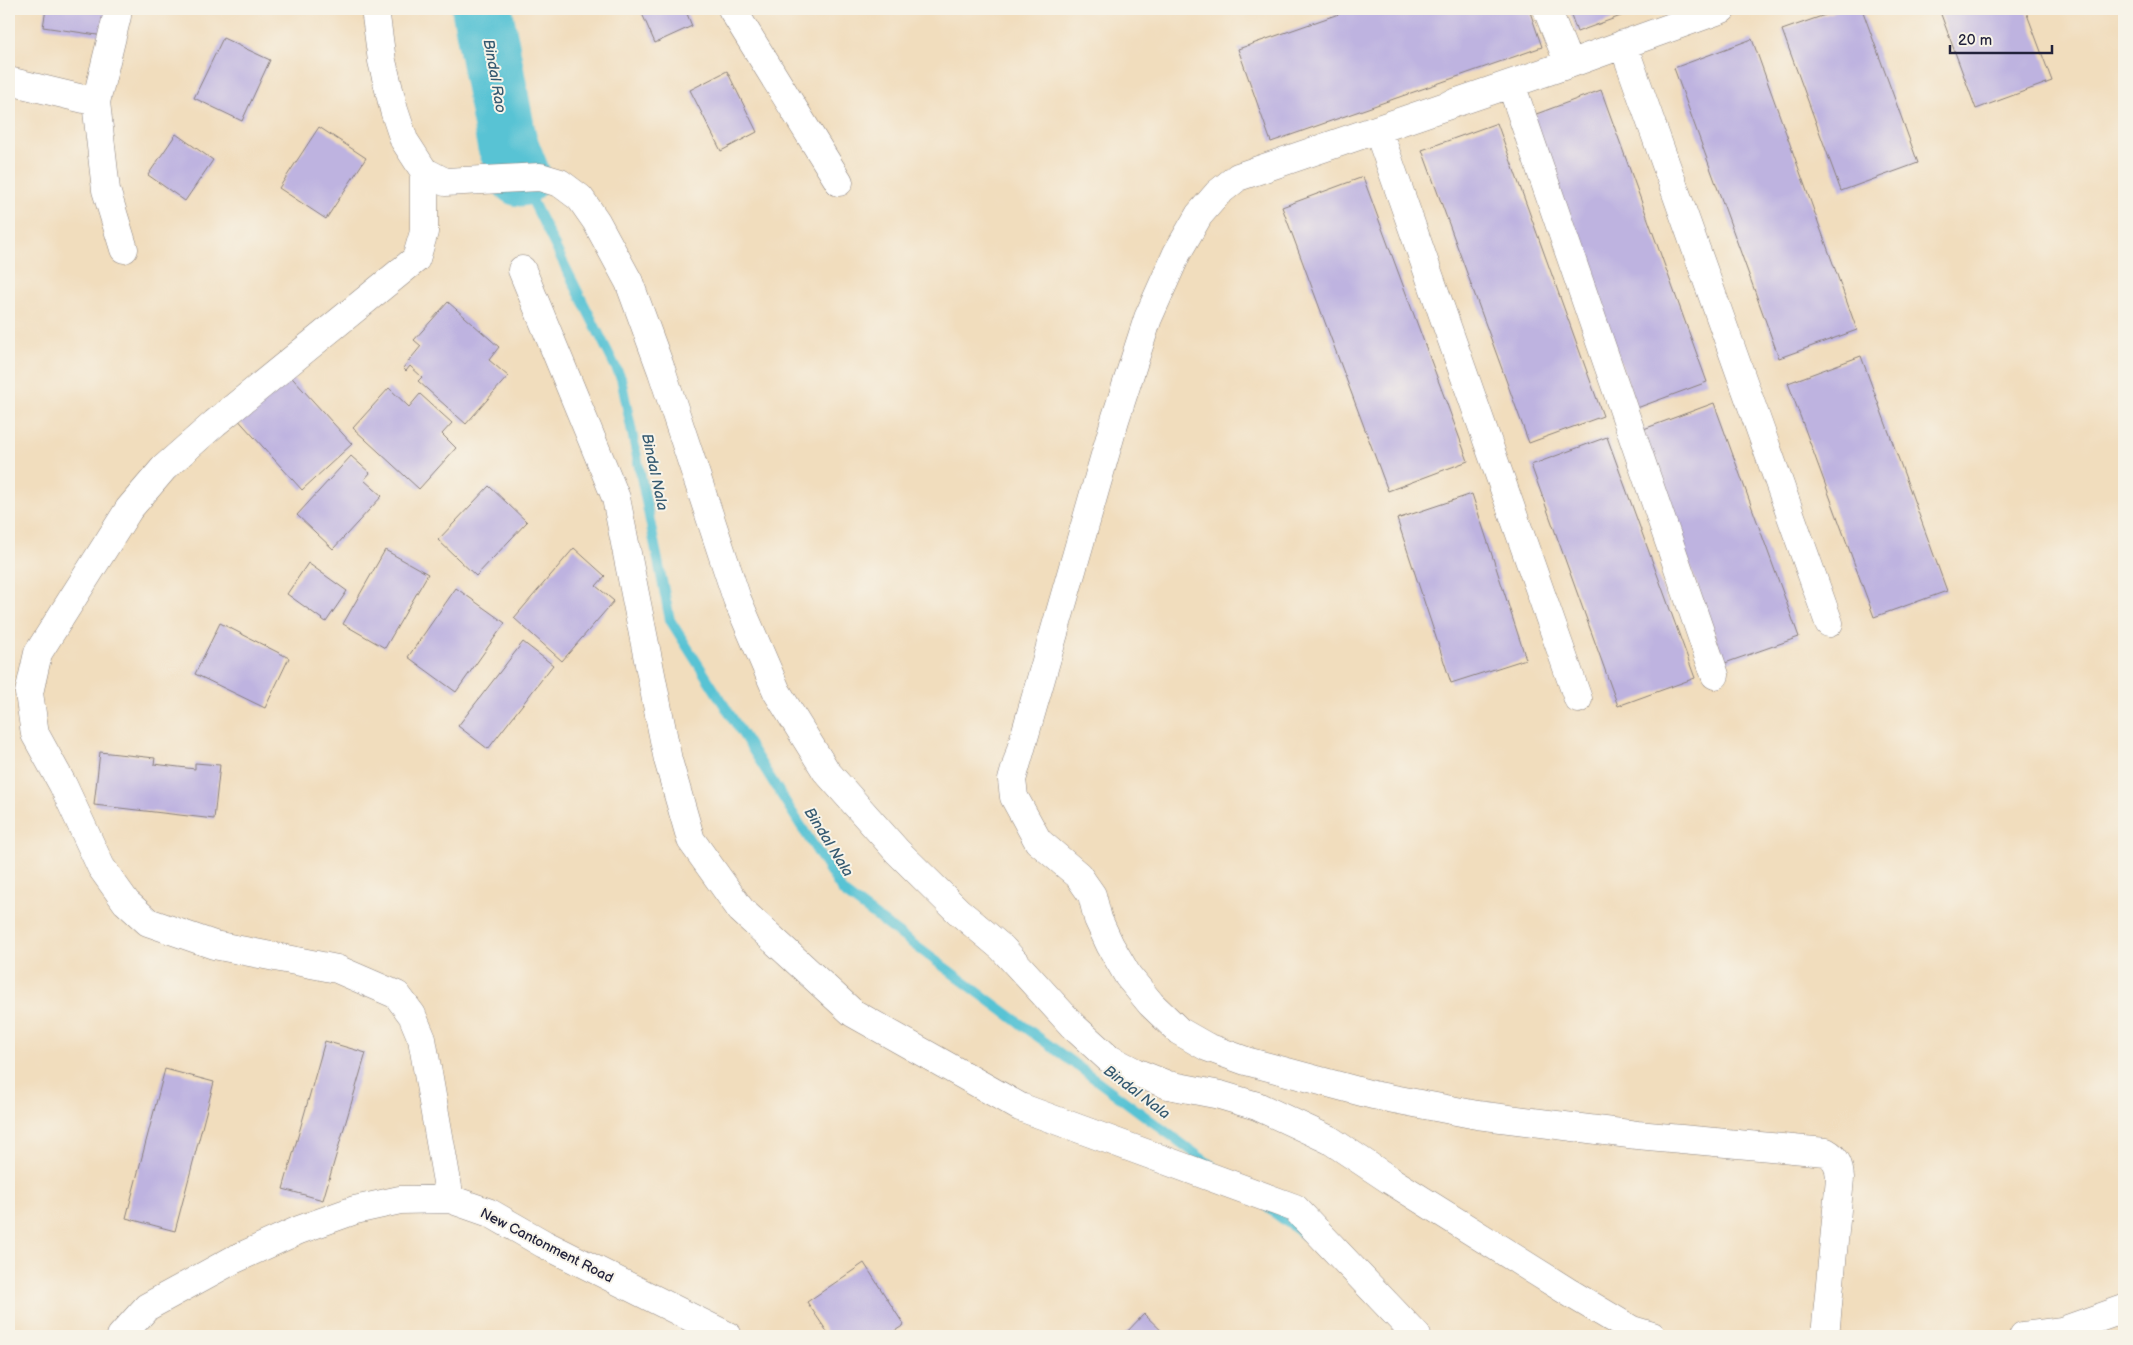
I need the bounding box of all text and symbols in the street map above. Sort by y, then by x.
scale bar [1950,22,2053,54]
text: 20 m [1958,31,1992,50]
water label: Bindal Rao [479,38,510,115]
water label: Bindal Nala [637,432,672,512]
water label: Bindal Nala [800,804,857,880]
water label: Bindal Nala [1100,1061,1174,1124]
street label: New Cantonment Road [477,1204,616,1286]

